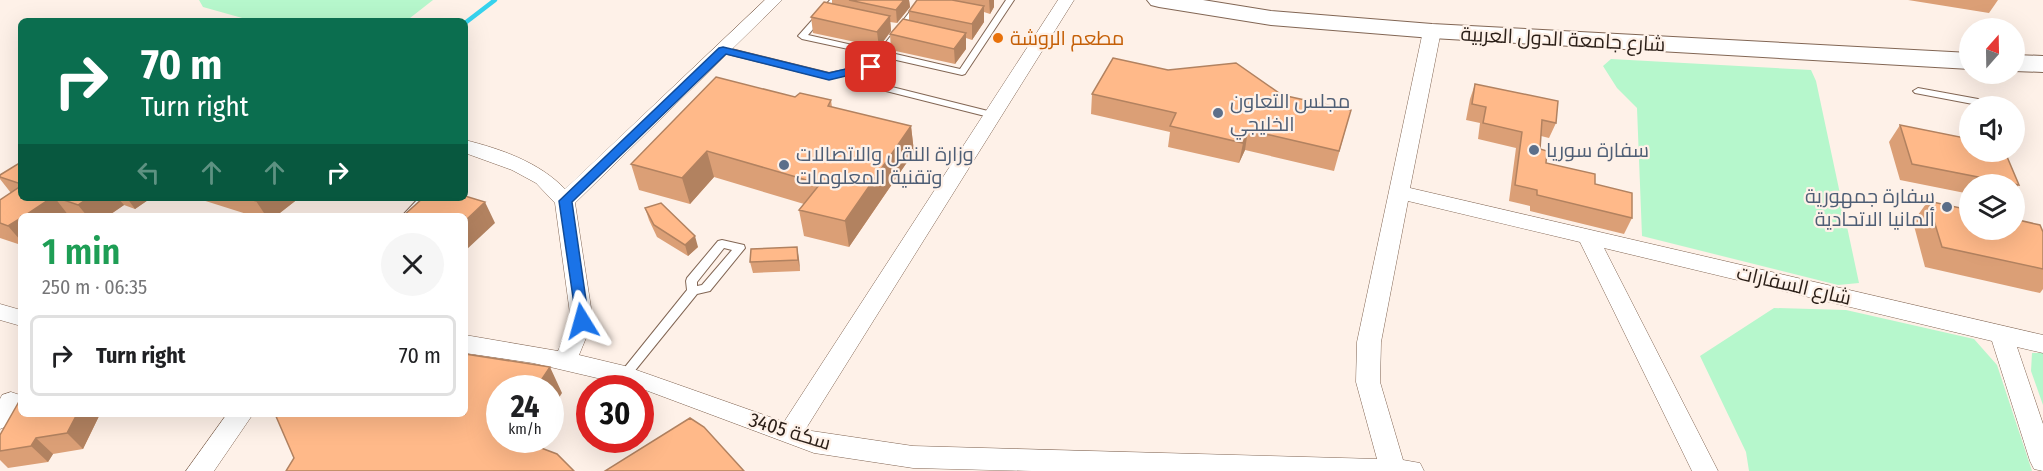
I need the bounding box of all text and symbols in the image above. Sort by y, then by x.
north arrow [1959,18,2025,84]
map controls [1959,18,2025,240]
street label: شارع جامعة الدول العربية [1460,22,1666,58]
place label: مطعم الروشة [1010,26,1124,52]
marker: مطعم الروشة [991,31,1005,45]
text: 70 m [141,40,222,90]
pin [845,41,896,92]
icon: right [42,42,120,120]
icon: arrive [854,50,887,83]
place label: مجلس التعاون الخليجي [1230,89,1350,140]
text: Turn right [141,91,249,123]
button: sound [1959,96,2025,162]
marker: مجلس التعاون الخليجي [1211,106,1225,120]
place label: سفارة سوريا [1546,138,1649,162]
place label: وزارة النقل والاتصالات وتقنية المعلومات [796,142,974,189]
marker: سفارة سوريا [1527,143,1541,157]
icon: left [132,156,165,189]
icon: ahead [195,156,228,189]
icon: ahead [258,156,291,189]
icon: right [321,156,354,189]
marker: وزارة النقل والاتصالات وتقنية المعلومات [777,158,791,172]
button: layers [1959,174,2025,240]
place label: سفارة جمهورية ألمانيا الاتحادية [1805,184,1935,231]
marker: سفارة جمهورية ألمانيا الاتحادية [1940,200,1954,214]
text: 1 min [42,230,120,274]
button: close [381,233,444,296]
street label: شارع السفارات [1734,260,1854,312]
text: 250 m · 06:35 [42,275,147,299]
position arrow [550,289,614,353]
icon: right [45,339,78,372]
text: Turn right [96,342,185,369]
text: 70 m [399,342,441,369]
speed limit sign: 30 [576,375,654,453]
text: 24 [511,389,539,425]
street label: سكة 3405 [746,407,834,455]
text: km/h [508,420,542,438]

